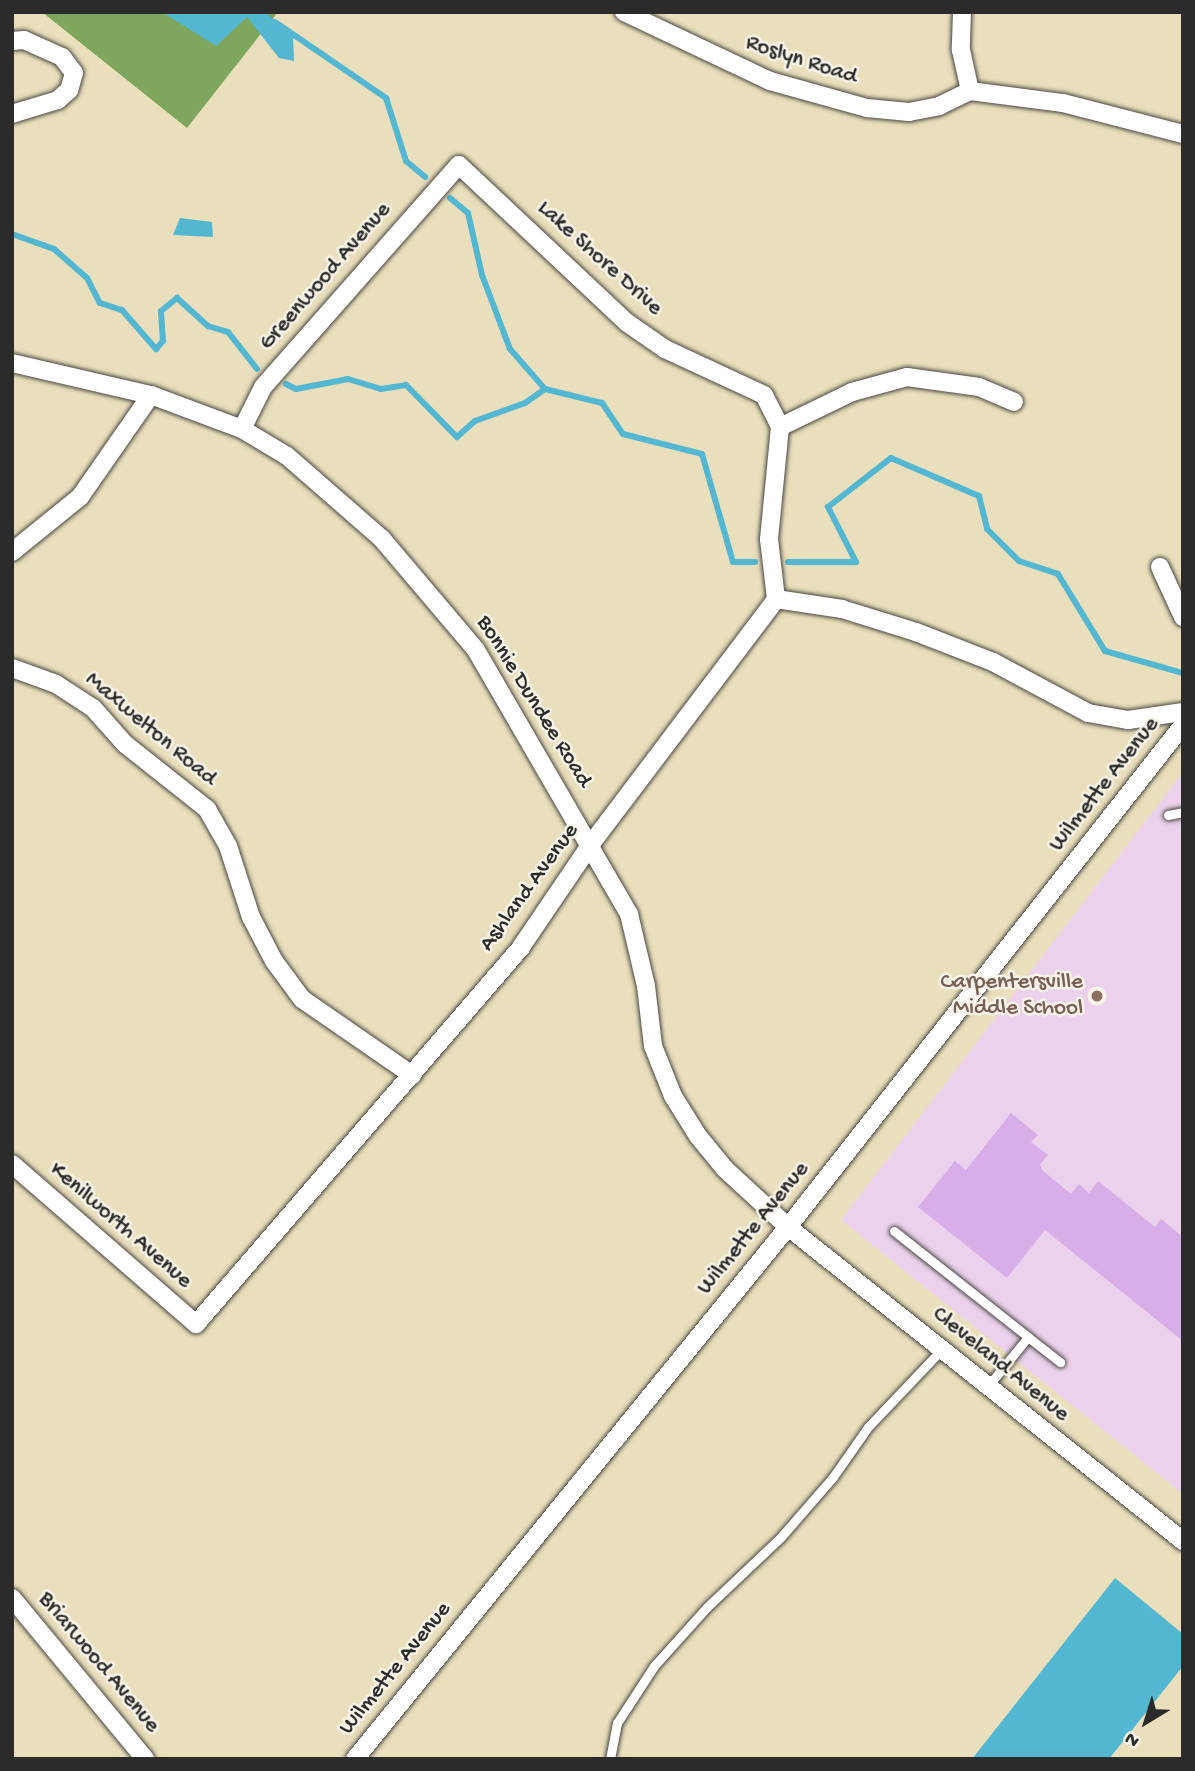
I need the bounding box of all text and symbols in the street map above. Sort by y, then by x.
street label: Roslyn Road [742,30,860,92]
street label: Lake Shore Drive [531,195,667,323]
street label: Greenwood Avenue [254,197,398,357]
street label: Bonnie Dundee Road [469,611,597,793]
street label: Maxwelton Road [78,667,222,793]
street label: Wilmette Avenue [1044,712,1166,858]
street label: Ashland Avenue [474,819,586,957]
place label: Carpentersville Middle School [941,969,1083,1023]
marker: Carpentersville Middle School [1089,988,1105,1004]
street label: Kenilworth Avenue [43,1157,197,1295]
street label: Wilmette Avenue [692,1157,816,1301]
street label: Cleveland Avenue [926,1301,1074,1429]
street label: Briarwood Avenue [31,1587,165,1739]
street label: Wilmette Avenue [334,1597,458,1741]
north arrow [1111,1687,1181,1757]
text: N [1121,1726,1145,1752]

